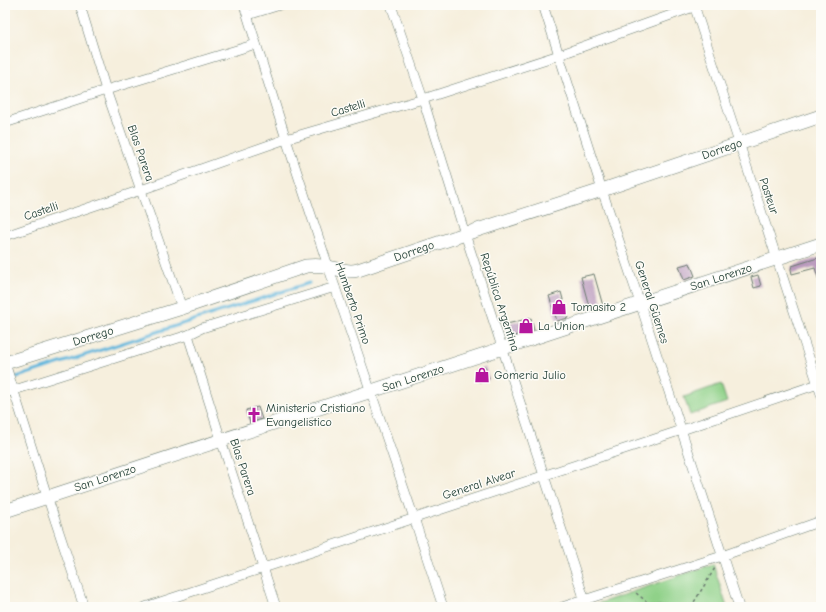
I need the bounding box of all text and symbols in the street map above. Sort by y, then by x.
street label: Castelli [329,96,367,120]
street label: Blas Parera [125,123,157,183]
street label: Dorrego [700,136,744,162]
street label: Pasteur [756,176,782,216]
street label: Castelli [22,199,60,223]
street label: Dorrego [392,238,436,264]
street label: República Argentina [477,251,523,353]
street label: General Güemes [632,259,672,345]
street label: Humberto Primo [332,260,374,346]
street label: San Lorenzo [688,260,754,294]
shop icon: Tomasito 2 [550,298,568,316]
place label: Tomasito 2 [571,300,626,314]
shop icon: La Union [517,317,535,335]
place label: La Union [538,319,585,333]
street label: Dorrego [71,323,115,349]
street label: San Lorenzo [380,361,446,395]
shop icon: Gomeria Julio [473,366,491,384]
place label: Gomeria Julio [494,368,566,382]
place label: Ministerio Cristiano Evangelistico [266,401,365,429]
church icon: Ministerio Cristiano Evangelistico [245,406,263,424]
street label: Blas Parera [227,437,259,497]
street label: San Lorenzo [72,461,138,495]
street label: General Alvear [441,466,518,502]

